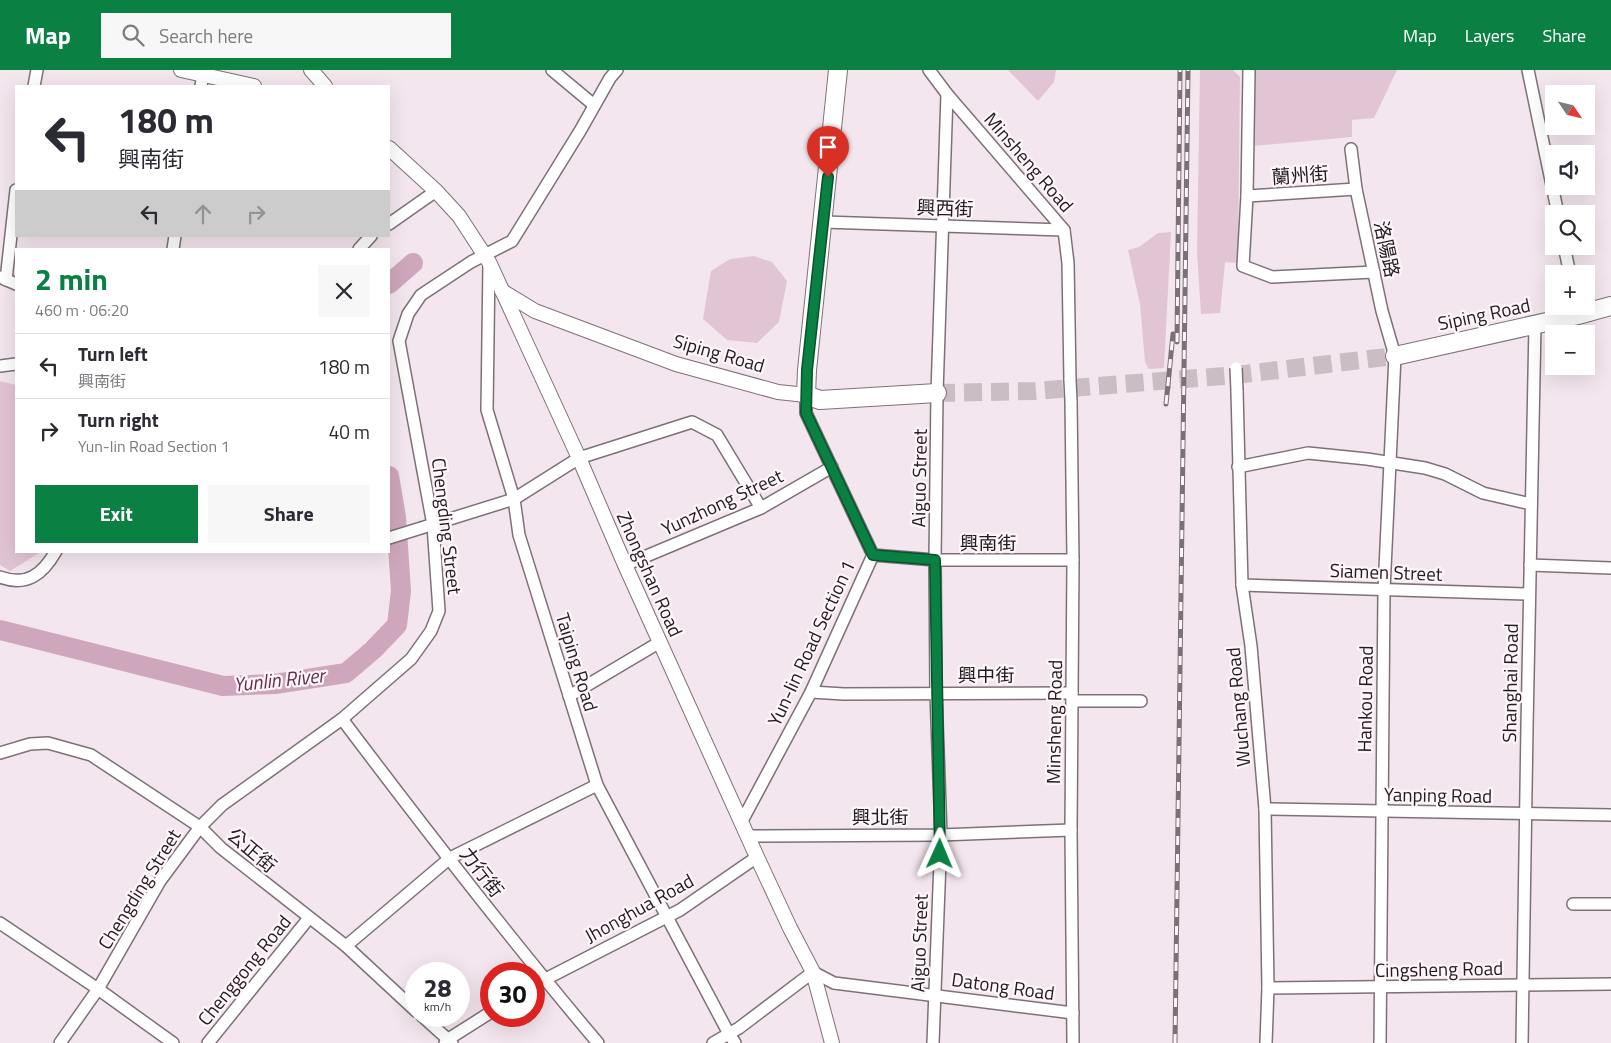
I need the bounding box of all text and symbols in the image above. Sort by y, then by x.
search box [101,13,451,58]
text: Map [25,17,71,53]
icon: search [119,21,147,49]
text: Search here [159,21,253,50]
text: Map [1403,22,1437,49]
text: Layers [1465,22,1514,49]
text: Share [1542,22,1586,49]
north arrow [1545,85,1595,135]
map controls [1545,85,1595,375]
text: 180 m [118,93,214,147]
icon: left [35,105,100,170]
street label: Minsheng Road [978,105,1081,218]
pin [807,126,849,177]
icon: arrive [814,133,842,161]
text: 興南街 [118,142,184,176]
button: sound [1545,145,1595,195]
street label: 蘭州街 [1271,158,1329,191]
street label: 興西街 [916,192,974,223]
icon: left [136,200,164,228]
icon: ahead [189,200,217,228]
icon: right [242,200,270,228]
button: search [1545,205,1595,255]
street label: 洛陽路 [1367,218,1408,280]
text: 2 min [35,256,108,302]
button: close [318,265,370,317]
button: + [1545,265,1595,315]
street label: Siping Road [1435,290,1533,337]
text: 460 m · 06:20 [35,298,129,322]
button: − [1545,325,1595,375]
street label: Siping Road [670,326,768,379]
text: Turn left [78,339,148,368]
icon: left [35,352,63,380]
text: 180 m [318,352,370,381]
text: 興南街 [78,369,126,393]
text: Turn right [78,405,159,434]
icon: right [35,417,63,445]
text: 40 m [329,417,370,446]
street label: Aiguo Street [903,428,934,528]
text: Yun-lin Road Section 1 [78,434,230,458]
street label: Chengding Street [425,456,470,596]
street label: Yunzhong Street [656,460,788,542]
button: Exit [35,485,198,543]
button: Share [208,485,370,543]
street label: Zhongshan Road [610,506,691,641]
street label: 興南街 [959,528,1017,557]
street label: Yun-lin Road Section 1 [759,555,862,730]
street label: Siamen Street [1329,555,1443,588]
street label: Taiping Road [549,609,606,715]
street label: Shanghai Road [1494,623,1525,743]
street label: Hankou Road [1349,645,1380,753]
street label: Wuchang Road [1218,646,1257,768]
water label: Yunlin River [232,659,329,700]
street label: 興中街 [957,660,1015,689]
street label: Minsheng Road [1038,660,1069,784]
street label: Yanping Road [1384,779,1492,810]
street label: 興北街 [851,802,909,831]
street label: 公正街 [221,820,283,879]
street label: Chengding Street [90,822,187,955]
position arrow [913,827,965,879]
street label: 力行街 [453,840,511,903]
street label: Jhonghua Road [579,866,699,950]
street label: Aiguo Street [902,893,935,993]
street label: Chenggong Road [190,908,297,1031]
street label: Cingsheng Road [1375,953,1503,984]
speed limit sign: 30 [480,962,545,1027]
street label: Datong Road [950,964,1056,1007]
text: 28 [423,969,452,1007]
text: km/h [424,997,451,1016]

